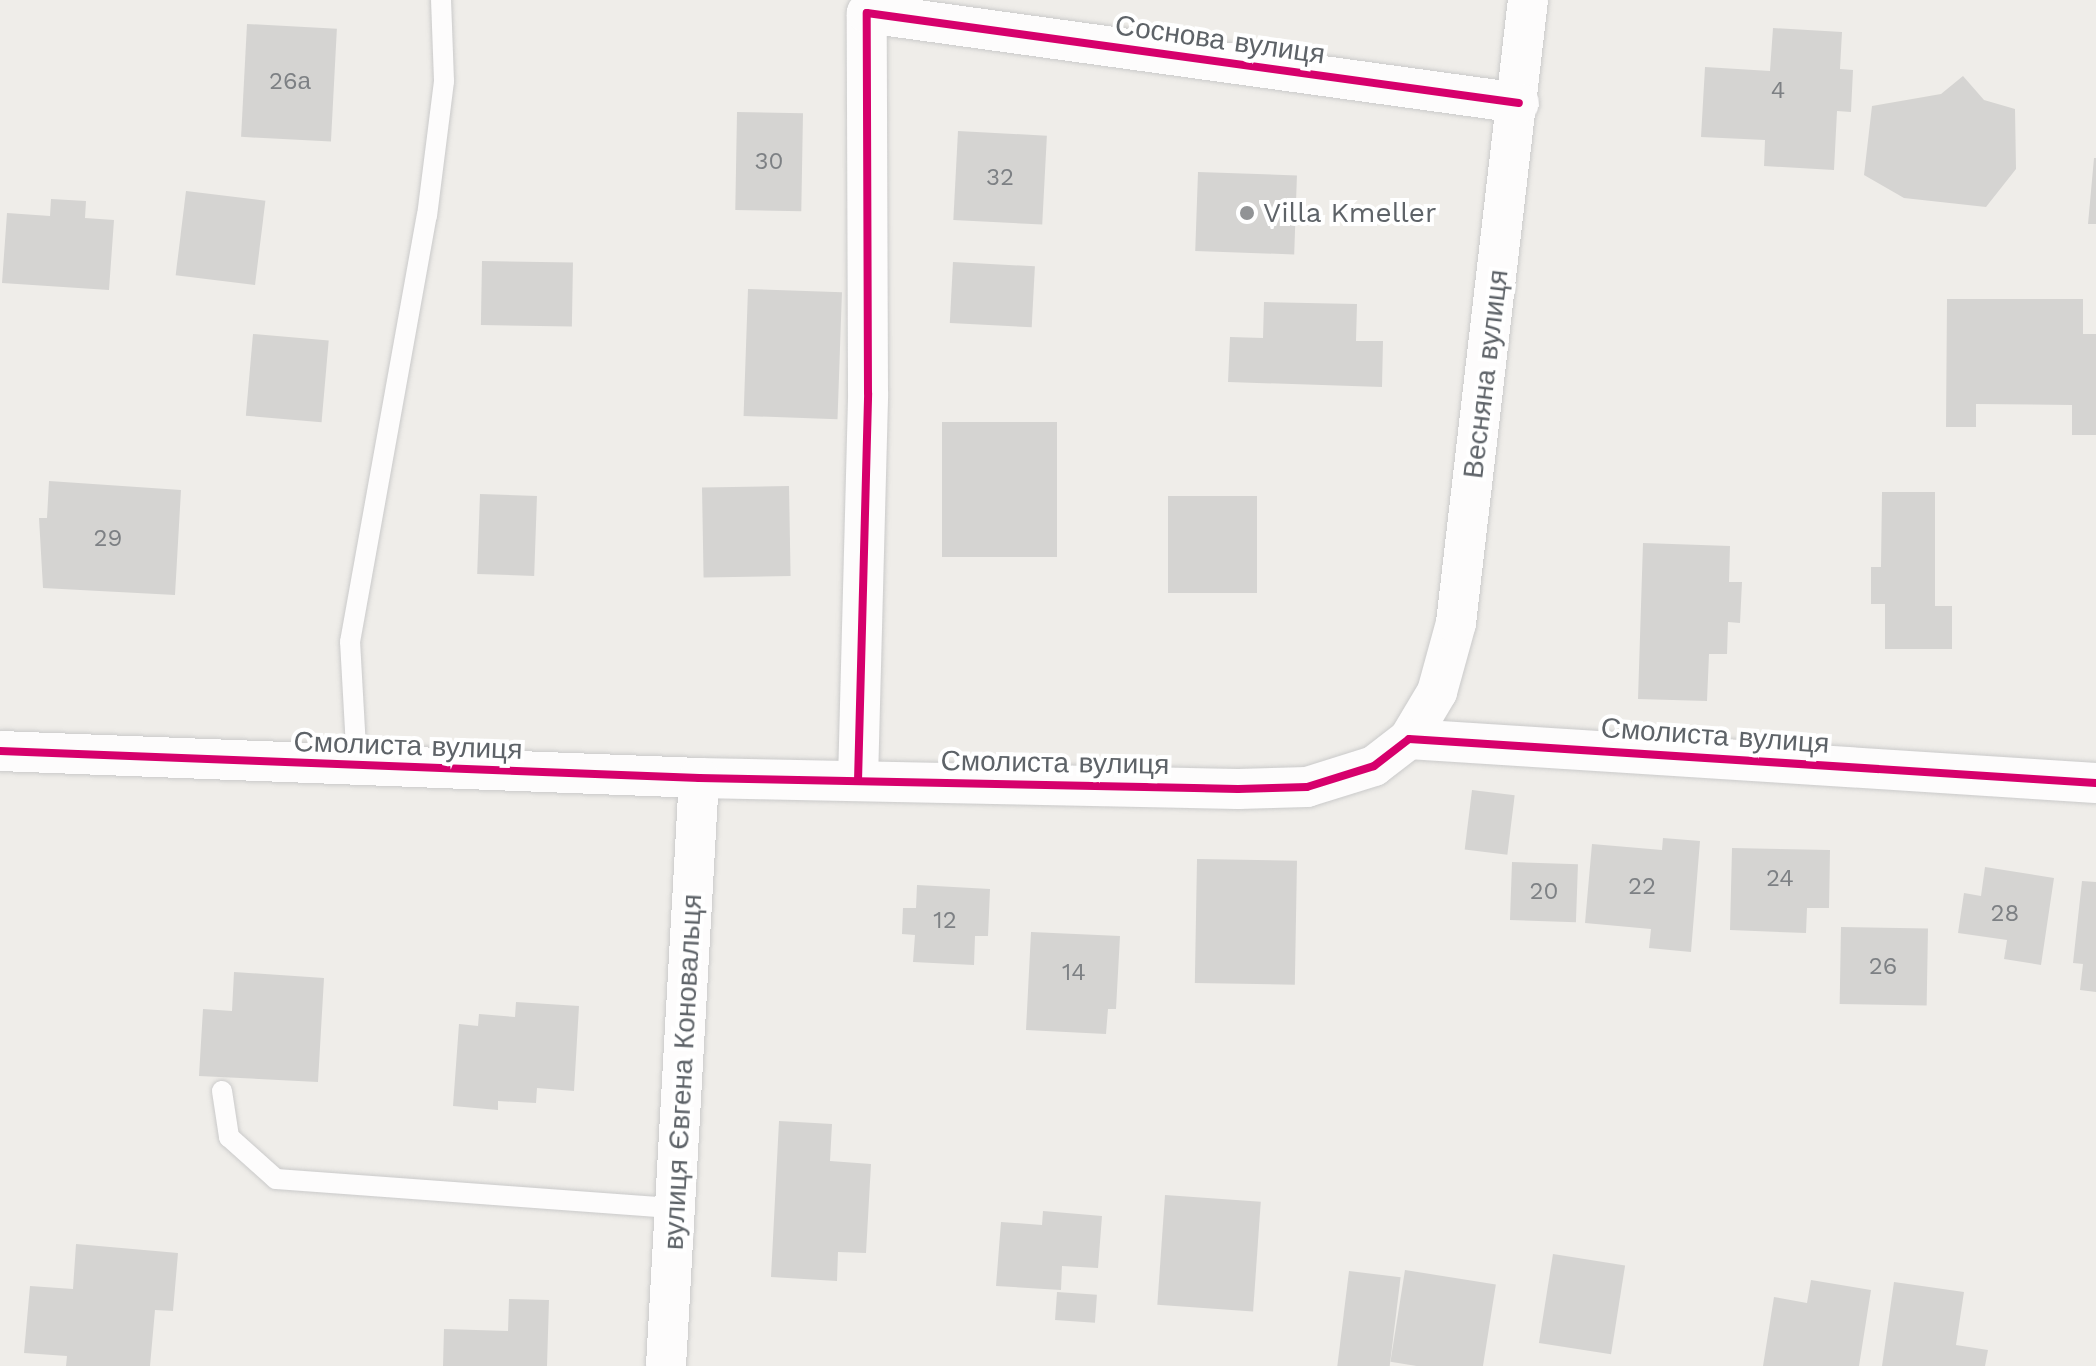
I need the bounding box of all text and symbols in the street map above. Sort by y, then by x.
street label: Соснова вулиця [1113,9,1327,71]
house number: 26а [269,68,311,96]
house number: 4 [1771,77,1785,105]
house number: 30 [755,148,783,176]
house number: 32 [986,164,1014,192]
place label: Villa Kmeller [1263,196,1437,230]
marker: Villa Kmeller [1238,204,1256,222]
street label: Весняна вулиця [1457,268,1515,480]
house number: 29 [94,525,122,553]
street label: Смолиста вулиця [1600,711,1830,761]
street label: Смолиста вулиця [293,725,523,767]
street label: Смолиста вулиця [940,744,1170,782]
house number: 24 [1766,865,1794,893]
house number: 22 [1628,873,1656,901]
house number: 20 [1530,878,1558,906]
street label: вулиця Євгена Коновальця [657,893,709,1251]
house number: 28 [1991,900,2019,928]
house number: 12 [933,907,957,935]
house number: 26 [1869,953,1897,981]
house number: 14 [1062,959,1086,987]

